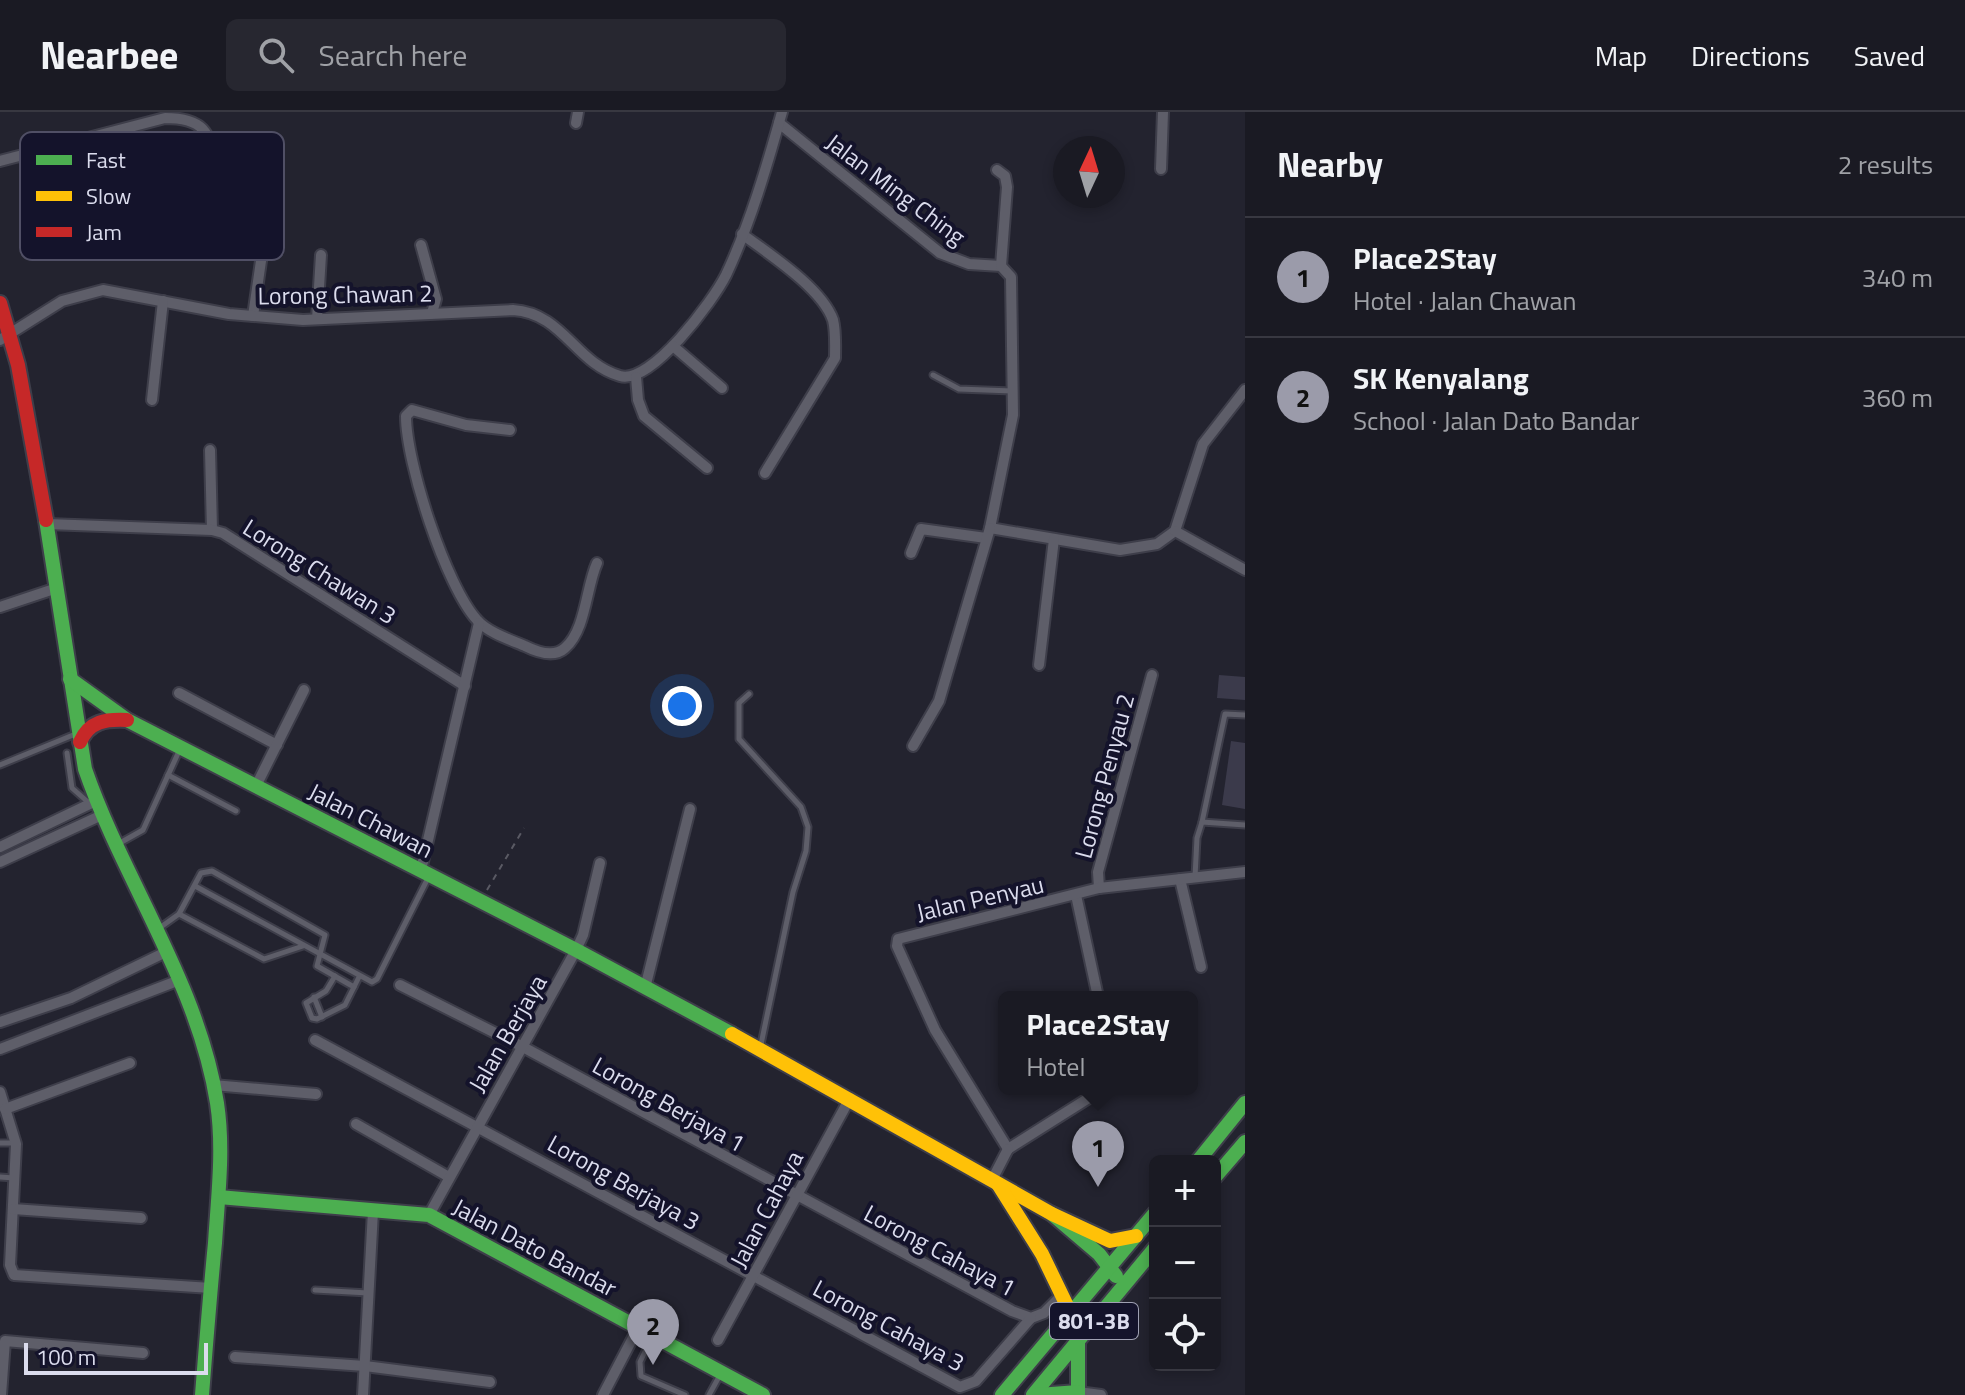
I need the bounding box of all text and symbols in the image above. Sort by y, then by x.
search box [226,19,786,91]
text: Nearbee [40,26,178,84]
text: Search here [318,32,467,78]
icon: search [254,33,298,77]
text: Map [1595,34,1647,77]
text: Directions [1691,34,1810,77]
text: Saved [1854,34,1925,77]
street label: Jalan Ming Ching [818,124,974,254]
legend [20,132,284,260]
north arrow [1053,136,1125,208]
text: Nearby [1277,138,1383,190]
text: Fast [86,143,126,177]
text: 2 results [1838,145,1933,184]
text: Slow [86,179,132,213]
text: Jam [86,215,122,249]
text: Place2Stay [1353,235,1497,281]
text: 1 [1296,258,1310,297]
text: 340 m [1862,258,1933,297]
street label: Lorong Chawan 2 [257,274,433,314]
text: Hotel · Jalan Chawan [1353,281,1576,320]
text: SK Kenyalang [1353,355,1529,401]
text: 2 [1296,378,1310,417]
text: 360 m [1862,378,1933,417]
text: School · Jalan Dato Bandar [1353,401,1639,440]
street label: Lorong Chawan 3 [236,509,404,633]
your location [662,686,702,726]
street label: Lorong Penyau 2 [1065,690,1143,862]
street label: Jalan Chawan [302,773,440,867]
street label: Jalan Penyau [913,866,1047,930]
street label: Jalan Berjaya [459,968,555,1098]
popup [998,991,1198,1095]
text: Place2Stay [1026,1001,1170,1047]
street label: Lorong Berjaya 1 [586,1047,752,1161]
text: Hotel [1026,1047,1085,1086]
pin: 1 [1072,1121,1124,1187]
street label: Lorong Berjaya 3 [541,1125,707,1239]
street label: Jalan Cahaya [720,1144,812,1274]
map controls [1149,1155,1221,1371]
button: + [1149,1155,1221,1227]
street label: Jalan Dato Bandar [447,1189,623,1305]
street label: Lorong Cahaya 1 [858,1195,1022,1305]
button: − [1149,1227,1221,1299]
street label: Lorong Cahaya 3 [807,1270,971,1380]
pin: 2 [627,1299,679,1365]
button: locate [1149,1299,1221,1371]
road number: 801-3B [1050,1303,1138,1339]
scale bar [24,1339,208,1375]
text: 100 m [36,1340,96,1374]

